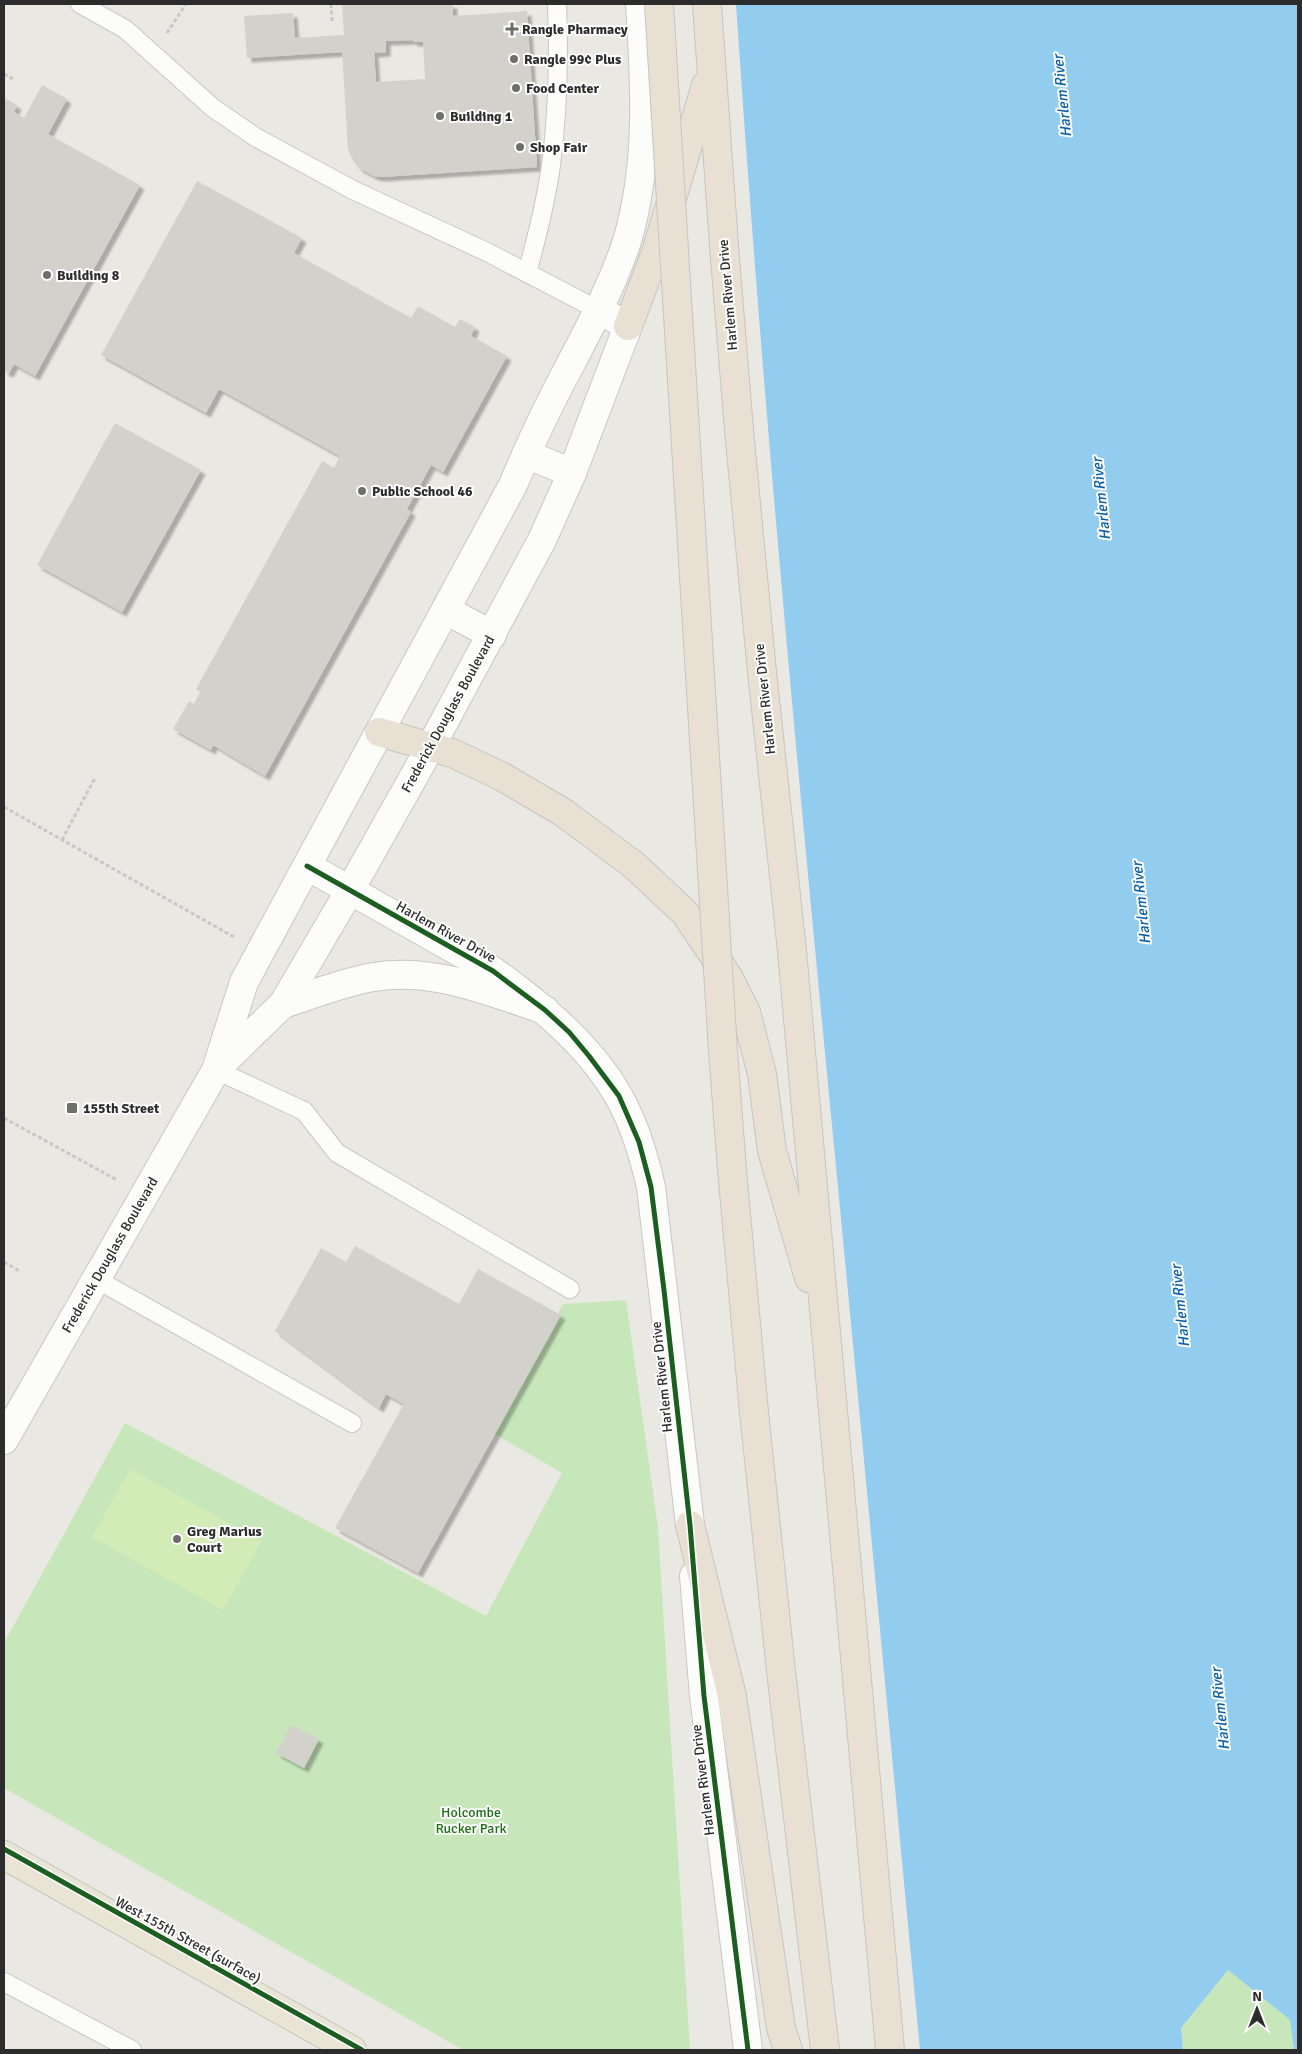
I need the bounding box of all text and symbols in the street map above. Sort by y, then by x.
place label: Rangle Pharmacy [522,21,628,38]
marker: Rangle Pharmacy [506,23,518,35]
place label: Rangle 99¢ Plus [524,51,621,68]
water label: Harlem River [1048,51,1075,138]
marker: Rangle 99¢ Plus [508,53,520,65]
place label: Food Center [526,80,599,97]
marker: Food Center [510,82,522,94]
place label: Building 1 [450,108,513,125]
marker: Building 1 [434,110,446,122]
place label: Shop Fair [530,139,588,156]
marker: Shop Fair [514,141,526,153]
street label: Harlem River Drive [715,239,741,351]
place label: Building 8 [57,267,120,284]
marker: Building 8 [41,269,53,281]
water label: Harlem River [1087,454,1114,541]
place label: Public School 46 [372,483,473,500]
marker: Public School 46 [356,485,368,497]
street label: Frederick Douglass Boulevard [398,632,498,796]
street label: Harlem River Drive [751,643,779,755]
water label: Harlem River [1127,858,1154,945]
street label: Harlem River Drive [393,897,499,967]
place label: 155th Street [83,1100,160,1117]
marker: 155th Street [65,1101,79,1115]
street label: Frederick Douglass Boulevard [58,1174,162,1336]
water label: Harlem River [1166,1261,1193,1348]
street label: Harlem River Drive [648,1321,676,1433]
place label: Greg Marius Court [187,1523,262,1556]
marker: Greg Marius Court [171,1533,183,1545]
water label: Harlem River [1206,1664,1233,1751]
street label: Harlem River Drive [688,1724,718,1836]
park label: Holcombe Rucker Park [435,1804,507,1837]
street label: West 155th Street (surface) [112,1893,264,1987]
north arrow [1232,1984,1282,2034]
text: N [1252,1988,1262,2005]

